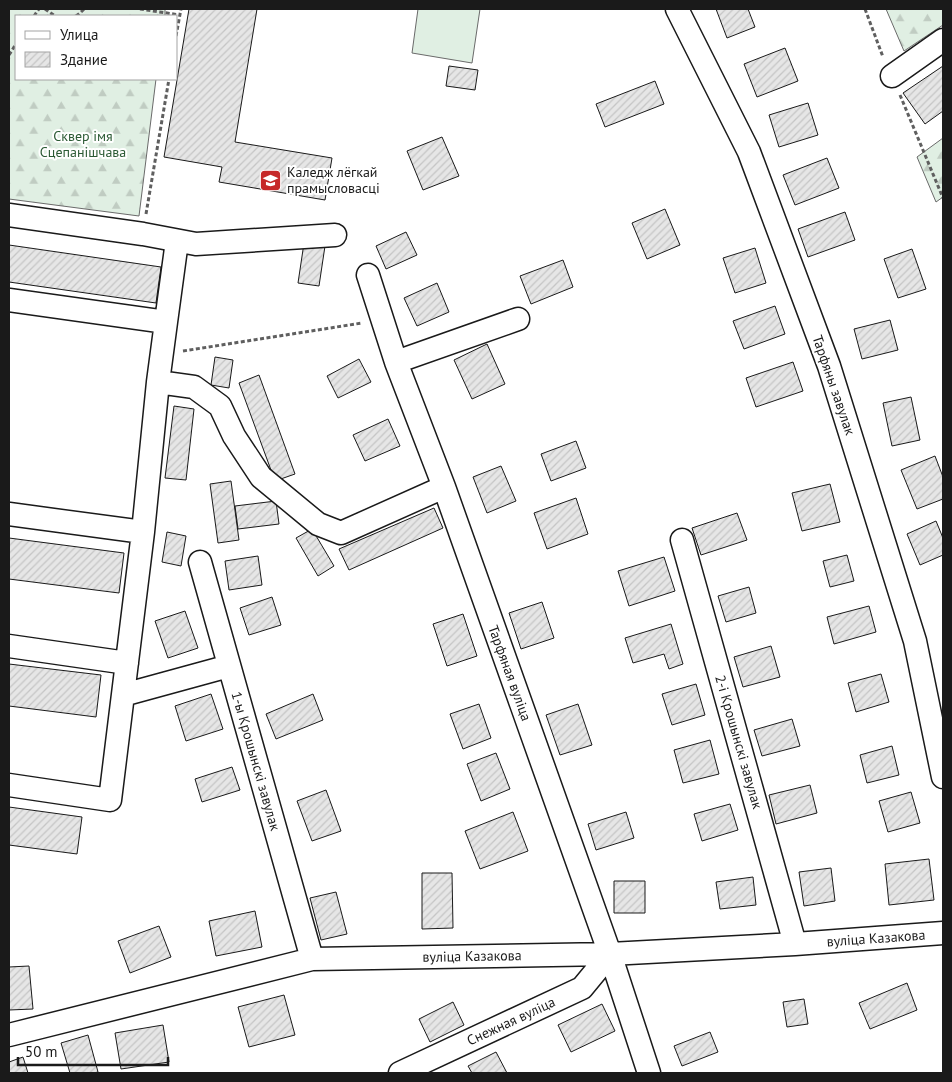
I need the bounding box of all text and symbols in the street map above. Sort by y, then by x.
legend [15,15,178,80]
text: Улица [60,25,98,44]
text: Здание [60,50,108,69]
park label: Сквер імя Сцепанішчава [40,127,126,161]
place label: Каледж лёгкай прамысловасці [287,163,380,197]
school or university icon: Каледж лёгкай прамысловасці [259,168,283,192]
street label: Тарфяны завулак [808,333,860,438]
street label: Тарфяная вуліца [484,623,536,723]
street label: 2-і Крошынскі завулак [711,673,767,811]
street label: 1-ы Крошынскі завулак [228,689,285,833]
street label: вуліца Казакова [826,926,926,950]
street label: вуліца Казакова [422,946,522,966]
street label: Снежная вуліца [464,993,558,1049]
scale bar [18,1034,168,1066]
text: 50 m [25,1042,58,1061]

